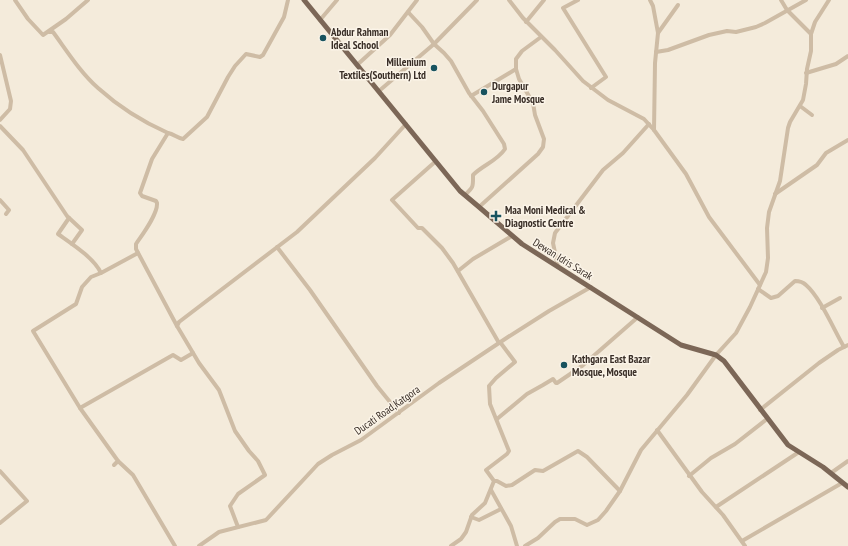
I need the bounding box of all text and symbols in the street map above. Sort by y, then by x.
place label: Abdur Rahman Ideal School [330,25,389,52]
marker: Abdur Rahman Ideal School [318,33,328,43]
place label: Millenium Textiles(Southern) Ltd [339,55,426,82]
marker: Millenium Textiles(Southern) Ltd [429,63,439,73]
place label: Durgapur Jame Mosque [491,79,545,106]
marker: Durgapur Jame Mosque [479,87,489,97]
place label: Maa Moni Medical & Diagnostic Centre [505,203,586,230]
marker: Maa Moni Medical & Diagnostic Centre [490,210,502,222]
street label: Dewan Idris Sarak [531,235,596,283]
place label: Kathgara East Bazar Mosque, Mosque [572,352,651,379]
marker: Kathgara East Bazar Mosque, Mosque [559,360,569,370]
street label: Ducati Road,Katgora [351,382,423,438]

